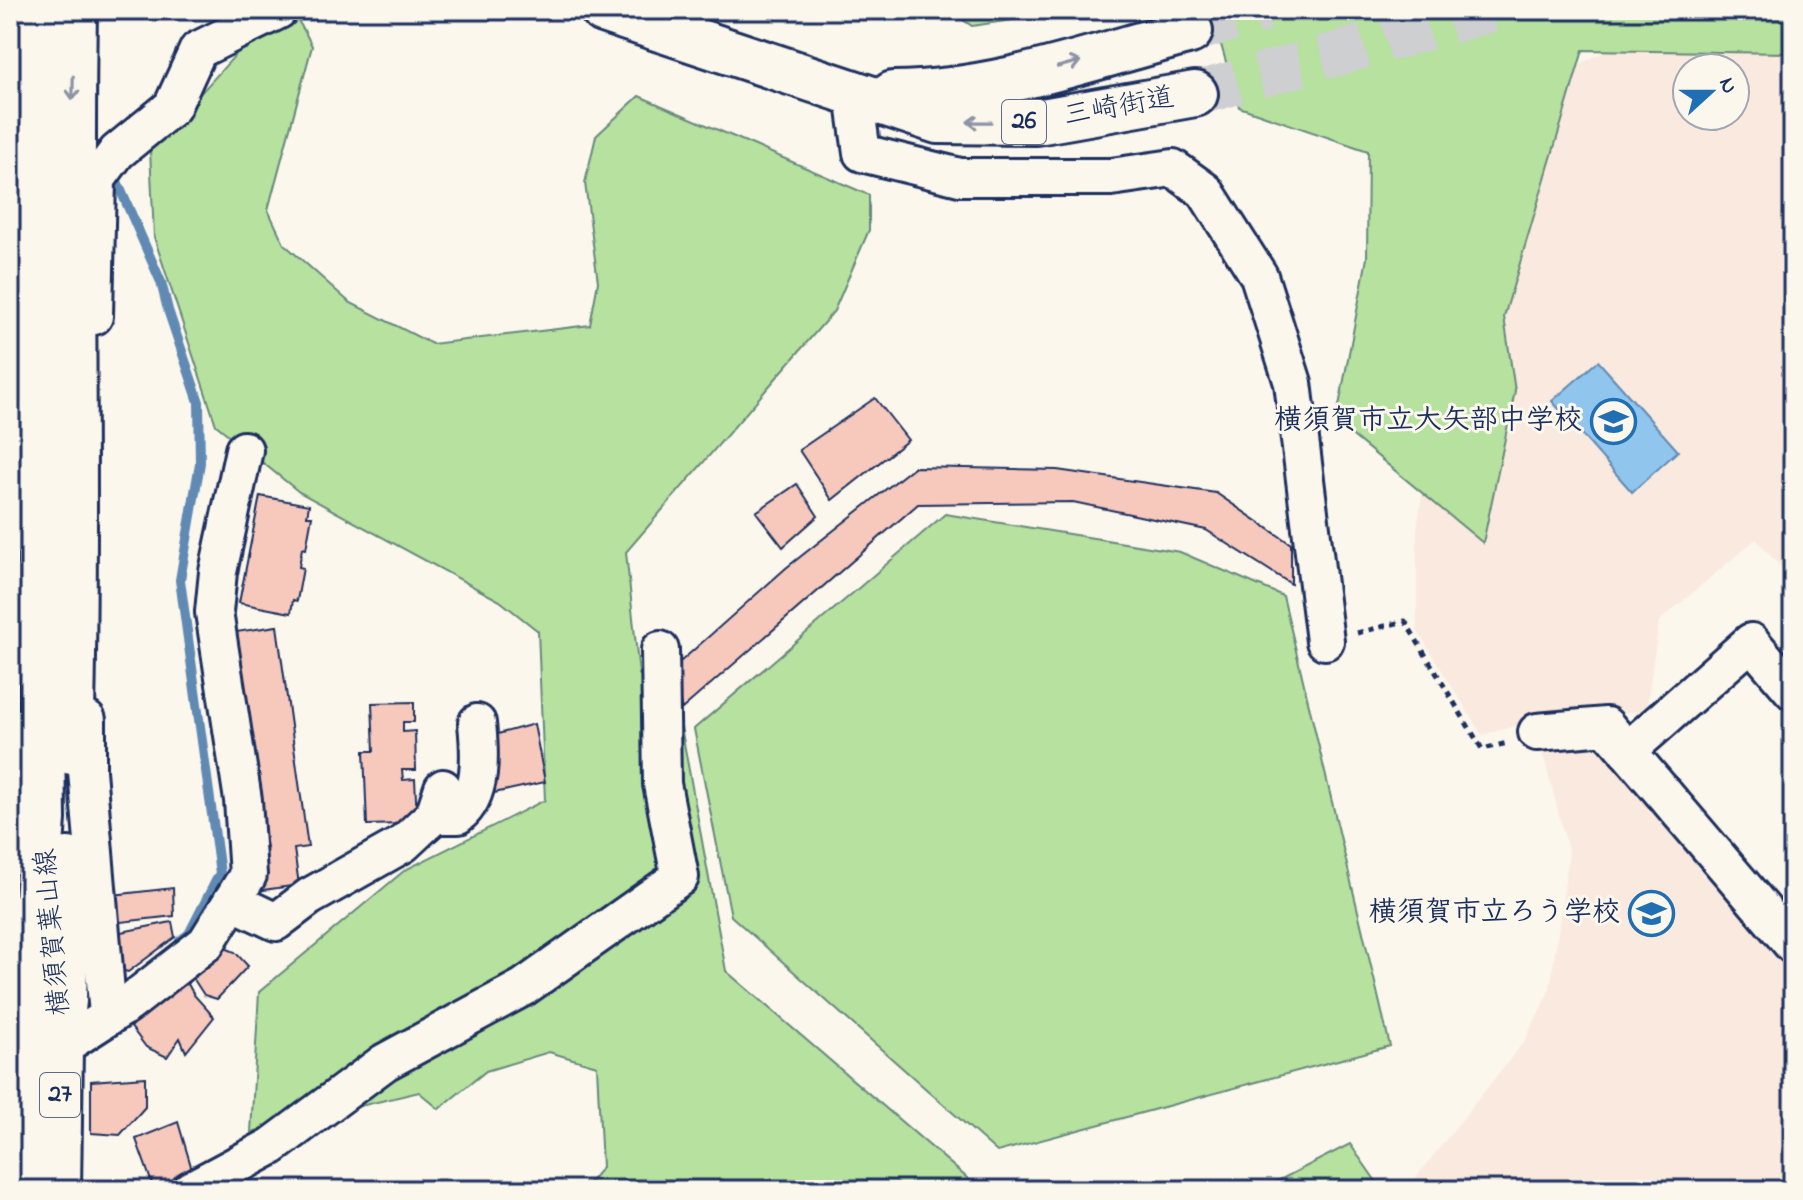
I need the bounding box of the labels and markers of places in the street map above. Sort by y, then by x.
school or university icon: 横須賀市立大矢部中学校 [1589,397,1637,445]
place label: 横須賀市立大矢部中学校 [1274,401,1582,442]
school or university icon: 横須賀市立ろう学校 [1627,889,1675,937]
place label: 横須賀市立ろう学校 [1369,893,1620,934]

